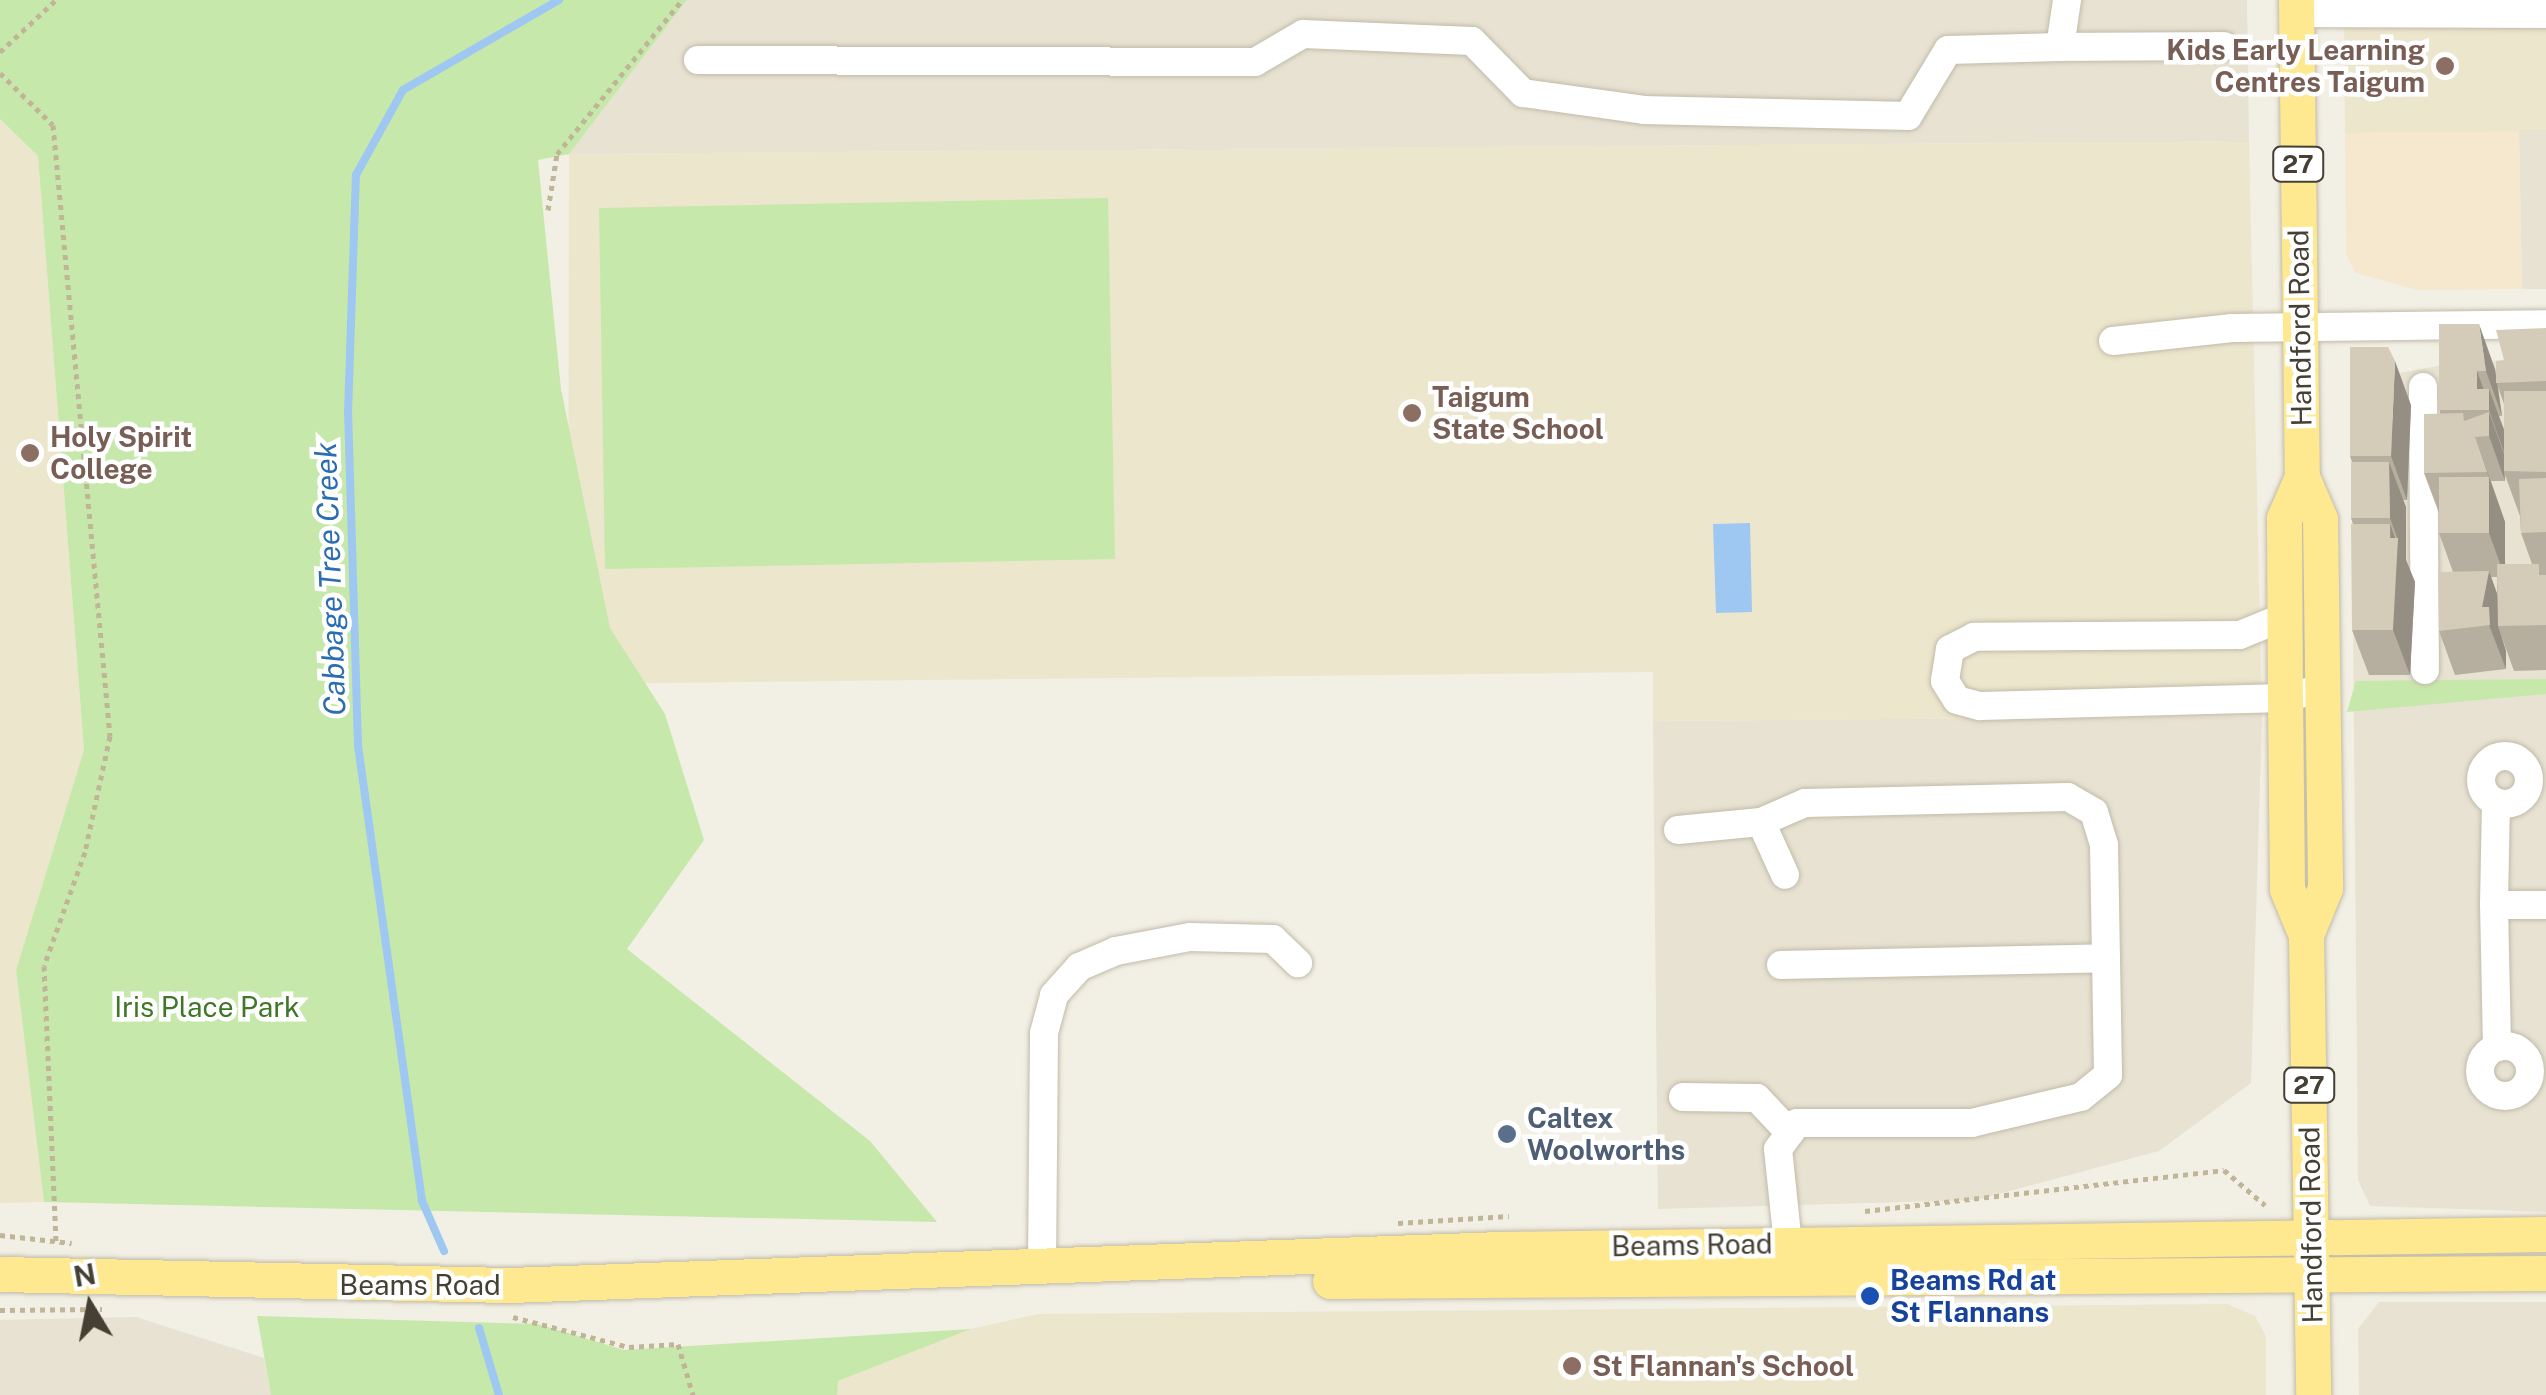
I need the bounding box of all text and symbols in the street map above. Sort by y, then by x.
place label: Kids Early Learning Centres Taigum [2166,33,2425,99]
marker: Kids Early Learning Centres Taigum [2434,55,2456,77]
road number: 27 [2270,144,2326,184]
street label: Handford Road [2281,229,2319,427]
place label: Taigum State School [1432,380,1604,446]
marker: Taigum State School [1401,402,1423,424]
place label: Holy Spirit College [50,420,192,486]
water label: Cabbage Tree Creek [307,441,353,717]
marker: Holy Spirit College [19,442,41,464]
park label: Iris Place Park [114,990,300,1024]
road number: 27 [2282,1065,2336,1105]
place label: Caltex Woolworths [1527,1101,1685,1167]
marker: Caltex Woolworths [1496,1123,1518,1145]
street label: Handford Road [2292,1126,2330,1324]
street label: Beams Road [1611,1227,1773,1263]
north arrow [40,1255,140,1355]
text: N [71,1257,98,1293]
place label: Beams Rd at St Flannans [1890,1263,2057,1329]
street label: Beams Road [339,1268,501,1302]
marker: Beams Rd at St Flannans [1859,1285,1881,1307]
place label: St Flannan's School [1592,1349,1854,1383]
marker: St Flannan's School [1561,1355,1583,1377]

